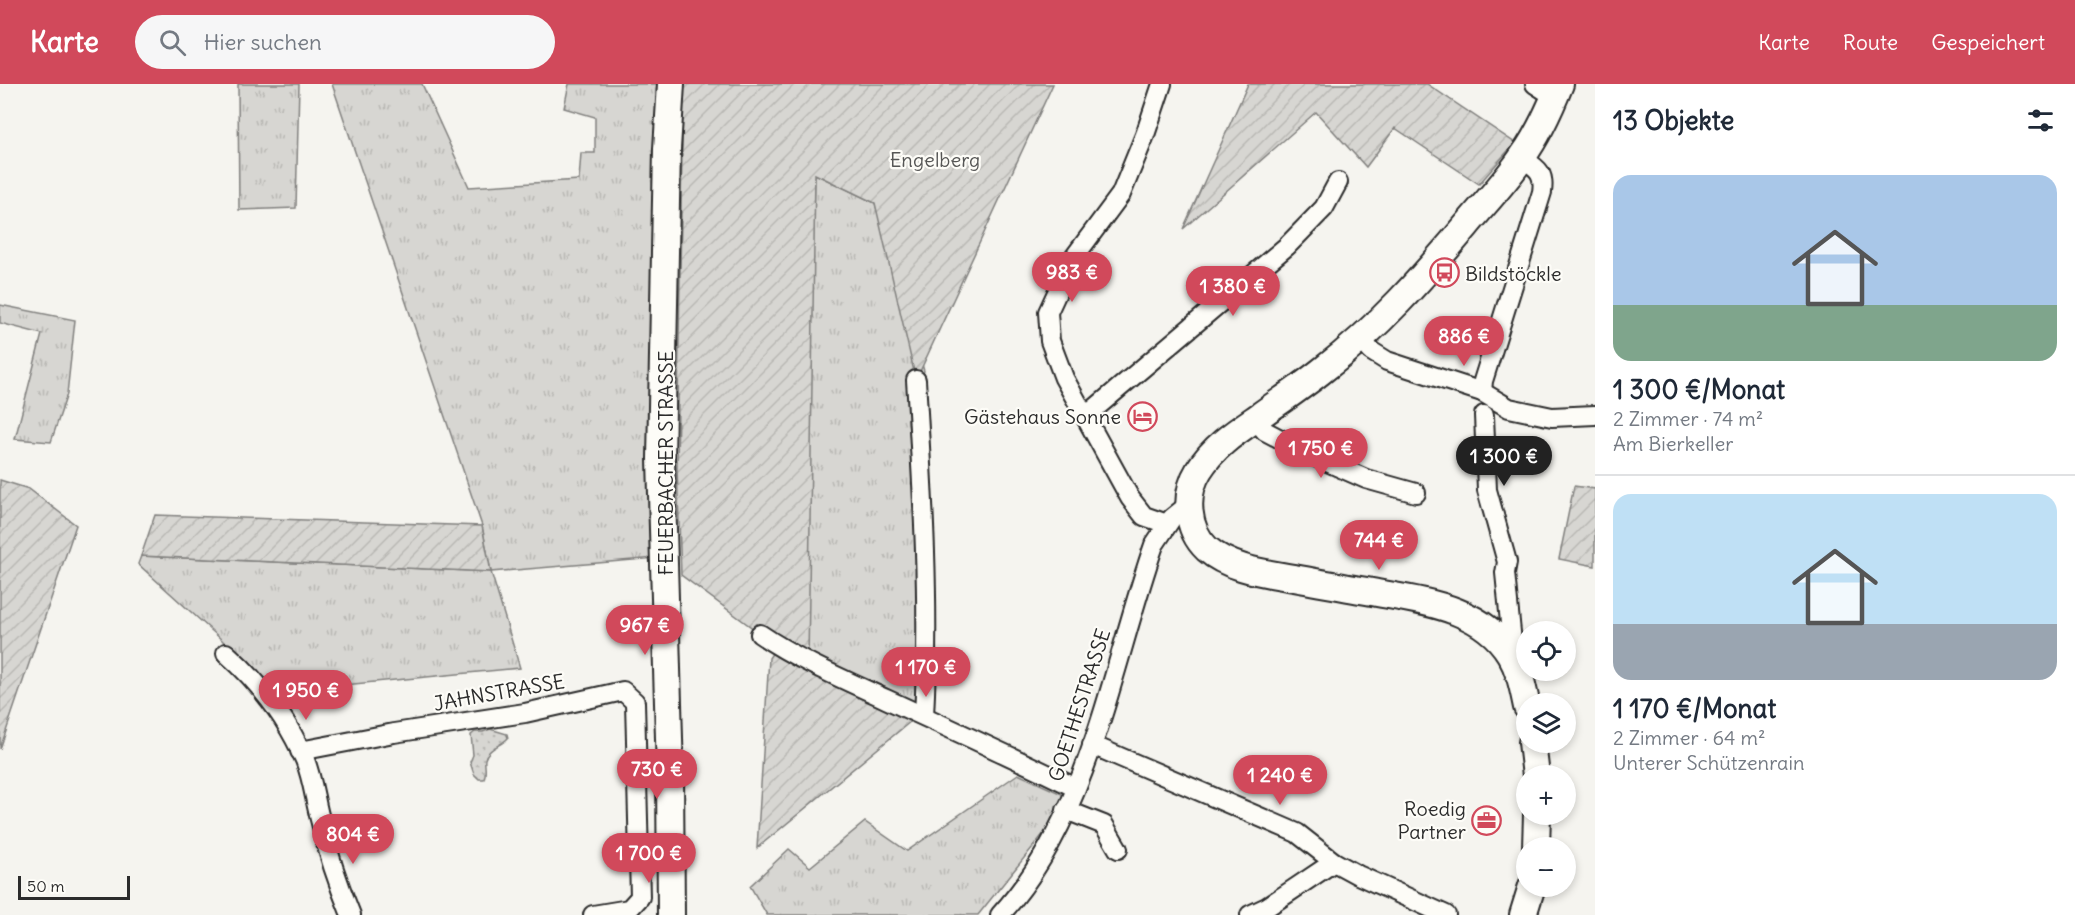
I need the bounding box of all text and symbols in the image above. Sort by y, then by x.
search box [135,15,555,69]
text: Karte [30,24,99,60]
icon: search [156,26,189,59]
text: Hier suchen [204,28,322,56]
text: Karte [1758,29,1810,56]
text: Route [1843,29,1898,56]
text: Gespeichert [1931,29,2045,56]
text: 13 Objekte [1613,104,1734,137]
icon: filters [2024,104,2057,137]
park label: Engelberg [890,147,980,172]
icon: home [1781,214,1889,322]
pin: 983 € [1030,252,1114,303]
bus stop icon: Bildstöckle [1428,257,1460,289]
text: 983 € [1046,259,1098,284]
place label: Bildstöckle [1465,261,1562,286]
pin: 1 380 € [1178,266,1288,317]
text: 1 380 € [1200,273,1266,298]
pin: 886 € [1422,316,1506,367]
text: 886 € [1438,323,1490,348]
street label: FEUERBACHER STRASSE [653,351,678,575]
text: 1 300 €/Monat [1613,373,1785,406]
hotel icon: Gästehaus Sonne [1126,400,1158,432]
place label: Gästehaus Sonne [964,404,1121,429]
text: 2 Zimmer · 74 m² [1613,406,1763,431]
pin: 1 750 € [1266,428,1376,479]
text: Am Bierkeller [1613,431,1733,456]
text: 1 750 € [1289,435,1353,460]
pin: 1 300 € [1449,436,1559,487]
text: 1 300 € [1470,443,1538,468]
pin: 744 € [1337,520,1421,571]
text: 744 € [1354,527,1404,552]
icon: home [1781,533,1889,641]
pin: 967 € [603,605,687,656]
text: 967 € [620,612,670,637]
map controls [1516,621,1576,897]
button: locate [1516,621,1576,681]
street label: GOETHESTRASSE [1043,625,1115,785]
pin: 1 170 € [871,647,981,698]
text: 1 170 € [895,654,957,679]
street label: JAHNSTRASSE [432,668,566,716]
pin: 1 950 € [251,670,361,721]
text: 1 950 € [273,677,339,702]
text: 1 170 €/Monat [1613,692,1776,725]
button: layers [1516,693,1576,753]
text: 2 Zimmer · 64 m² [1613,725,1765,750]
pin: 730 € [615,749,699,800]
text: Unterer Schützenrain [1613,750,1805,775]
pin: 1 240 € [1225,755,1335,806]
text: 730 € [631,756,683,781]
text: 1 240 € [1247,762,1313,787]
button: + [1516,765,1576,825]
place label: Roedig Partner [1398,796,1466,844]
office icon: Roedig Partner [1471,804,1503,836]
pin: 804 € [311,814,395,865]
text: 804 € [326,821,380,846]
pin: 1 700 € [594,833,704,884]
button: − [1516,837,1576,897]
text: 1 700 € [616,840,682,865]
scale bar [18,873,130,900]
text: 50 m [27,876,65,896]

